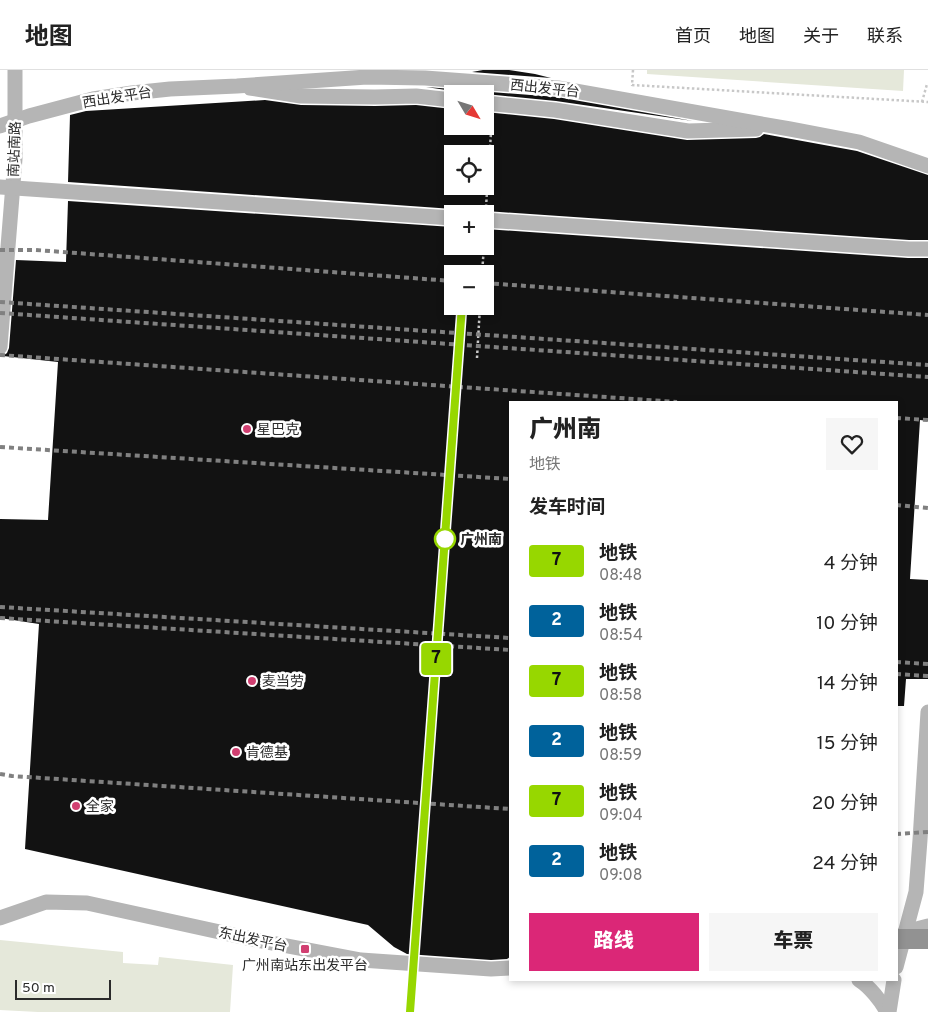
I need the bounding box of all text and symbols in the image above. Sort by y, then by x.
text: 地图 [25,23,73,53]
text: 首页 [675,26,711,49]
text: 地图 [739,26,775,49]
text: 关于 [803,26,839,49]
text: 联系 [867,26,903,49]
street label: 西出发平台 [509,76,581,102]
street label: 西出发平台 [81,84,153,112]
north arrow [444,85,494,135]
map controls [444,85,494,315]
street label: 南站南路 [6,121,25,177]
button: locate [444,145,494,195]
button: + [444,205,494,255]
button: − [444,265,494,315]
text: 广州南 [529,416,601,446]
button: heart [826,418,878,470]
place label: 星巴克 [257,422,299,439]
marker: 星巴克 [241,423,253,435]
text: 地铁 [529,455,561,475]
text: 发车时间 [529,496,605,520]
marker: 广州南 [434,528,456,550]
place label: 广州南 [460,531,502,549]
text: 地铁 [599,542,637,566]
text: 7 [552,549,561,572]
text: 4 分钟 [824,552,878,576]
text: 08:48 [599,566,642,586]
text: 地铁 [599,602,637,626]
text: 2 [551,609,562,632]
text: 10 分钟 [816,612,878,636]
text: 08:54 [599,626,643,646]
line badge: 7 [420,643,452,675]
text: 7 [431,647,441,670]
text: 地铁 [599,662,637,686]
text: 7 [552,669,561,692]
text: 14 分钟 [817,672,878,696]
place label: 麦当劳 [262,674,304,691]
marker: 麦当劳 [246,675,258,687]
text: 08:58 [599,686,642,706]
text: 地铁 [599,722,637,746]
text: 2 [551,729,562,752]
text: 15 分钟 [817,732,878,756]
place label: 肯德基 [246,744,288,762]
marker: 肯德基 [230,746,242,758]
text: 08:59 [599,746,642,766]
text: 地铁 [599,782,637,806]
text: 7 [552,789,561,812]
text: 20 分钟 [812,792,878,816]
place label: 全家 [86,798,114,816]
marker: 全家 [70,800,82,812]
text: 09:04 [599,806,643,826]
text: 地铁 [599,842,637,866]
text: 2 [551,849,562,872]
text: 24 分钟 [812,852,878,876]
text: 09:08 [599,866,642,886]
button: 路线 [529,913,699,971]
button: 车票 [709,913,878,971]
street label: 东出发平台 [217,924,289,956]
marker: 广州南站东出发平台 [299,943,311,955]
place label: 广州南站东出发平台 [242,957,368,975]
scale bar [15,977,111,1000]
text: 50 m [22,980,55,997]

